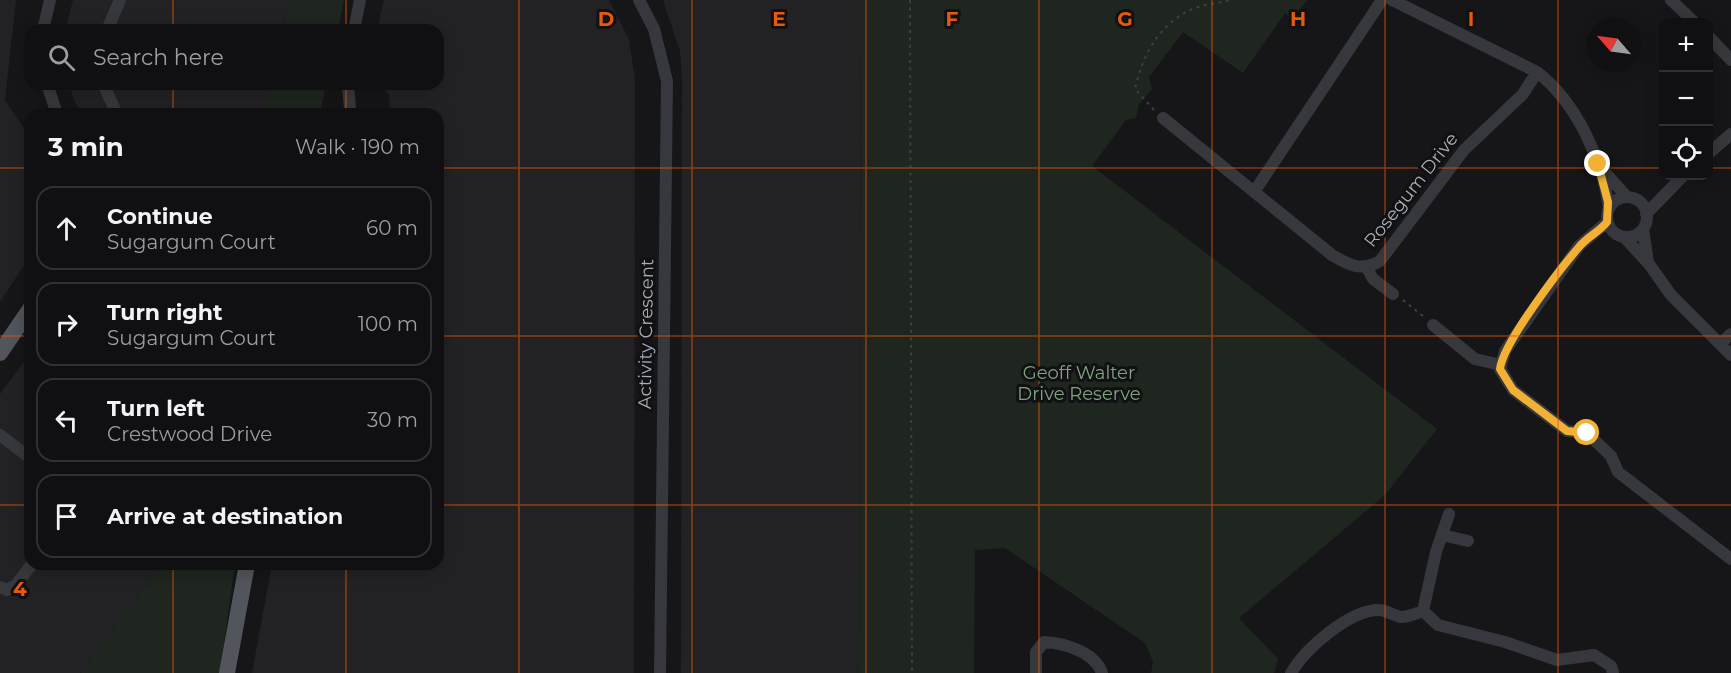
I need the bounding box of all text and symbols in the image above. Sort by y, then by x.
text: D [598,7,614,31]
text: E [772,7,786,31]
text: F [946,7,959,31]
text: G [1117,7,1133,31]
text: H [1290,7,1306,31]
text: I [1468,7,1474,31]
north arrow [1587,18,1641,72]
map controls [1659,18,1713,180]
button: + [1659,18,1713,72]
search box [24,24,444,90]
icon: search [45,41,78,74]
text: Search here [93,44,224,71]
button: − [1659,72,1713,126]
button: locate [1659,126,1713,180]
street label: Rosegum Drive [1359,128,1463,252]
text: 3 min [48,131,124,163]
text: Walk · 190 m [295,135,420,159]
route end [1584,150,1610,176]
text: Continue [107,203,213,230]
icon: ahead [50,212,83,245]
text: 60 m [366,216,418,240]
text: Sugargum Court [107,230,276,254]
street label: Activity Crescent [634,259,658,409]
text: Turn right [107,299,222,326]
icon: right [50,308,83,341]
text: 100 m [358,312,418,336]
text: Sugargum Court [107,326,276,350]
park label: Geoff Walter Drive Reserve [1017,362,1141,405]
text: Turn left [107,395,205,422]
icon: left [50,404,83,437]
text: 30 m [367,408,418,432]
route start [1573,419,1599,445]
text: Crestwood Drive [107,422,272,446]
icon: arrive [50,500,83,533]
text: Arrive at destination [107,503,343,530]
text: 4 [13,577,27,601]

